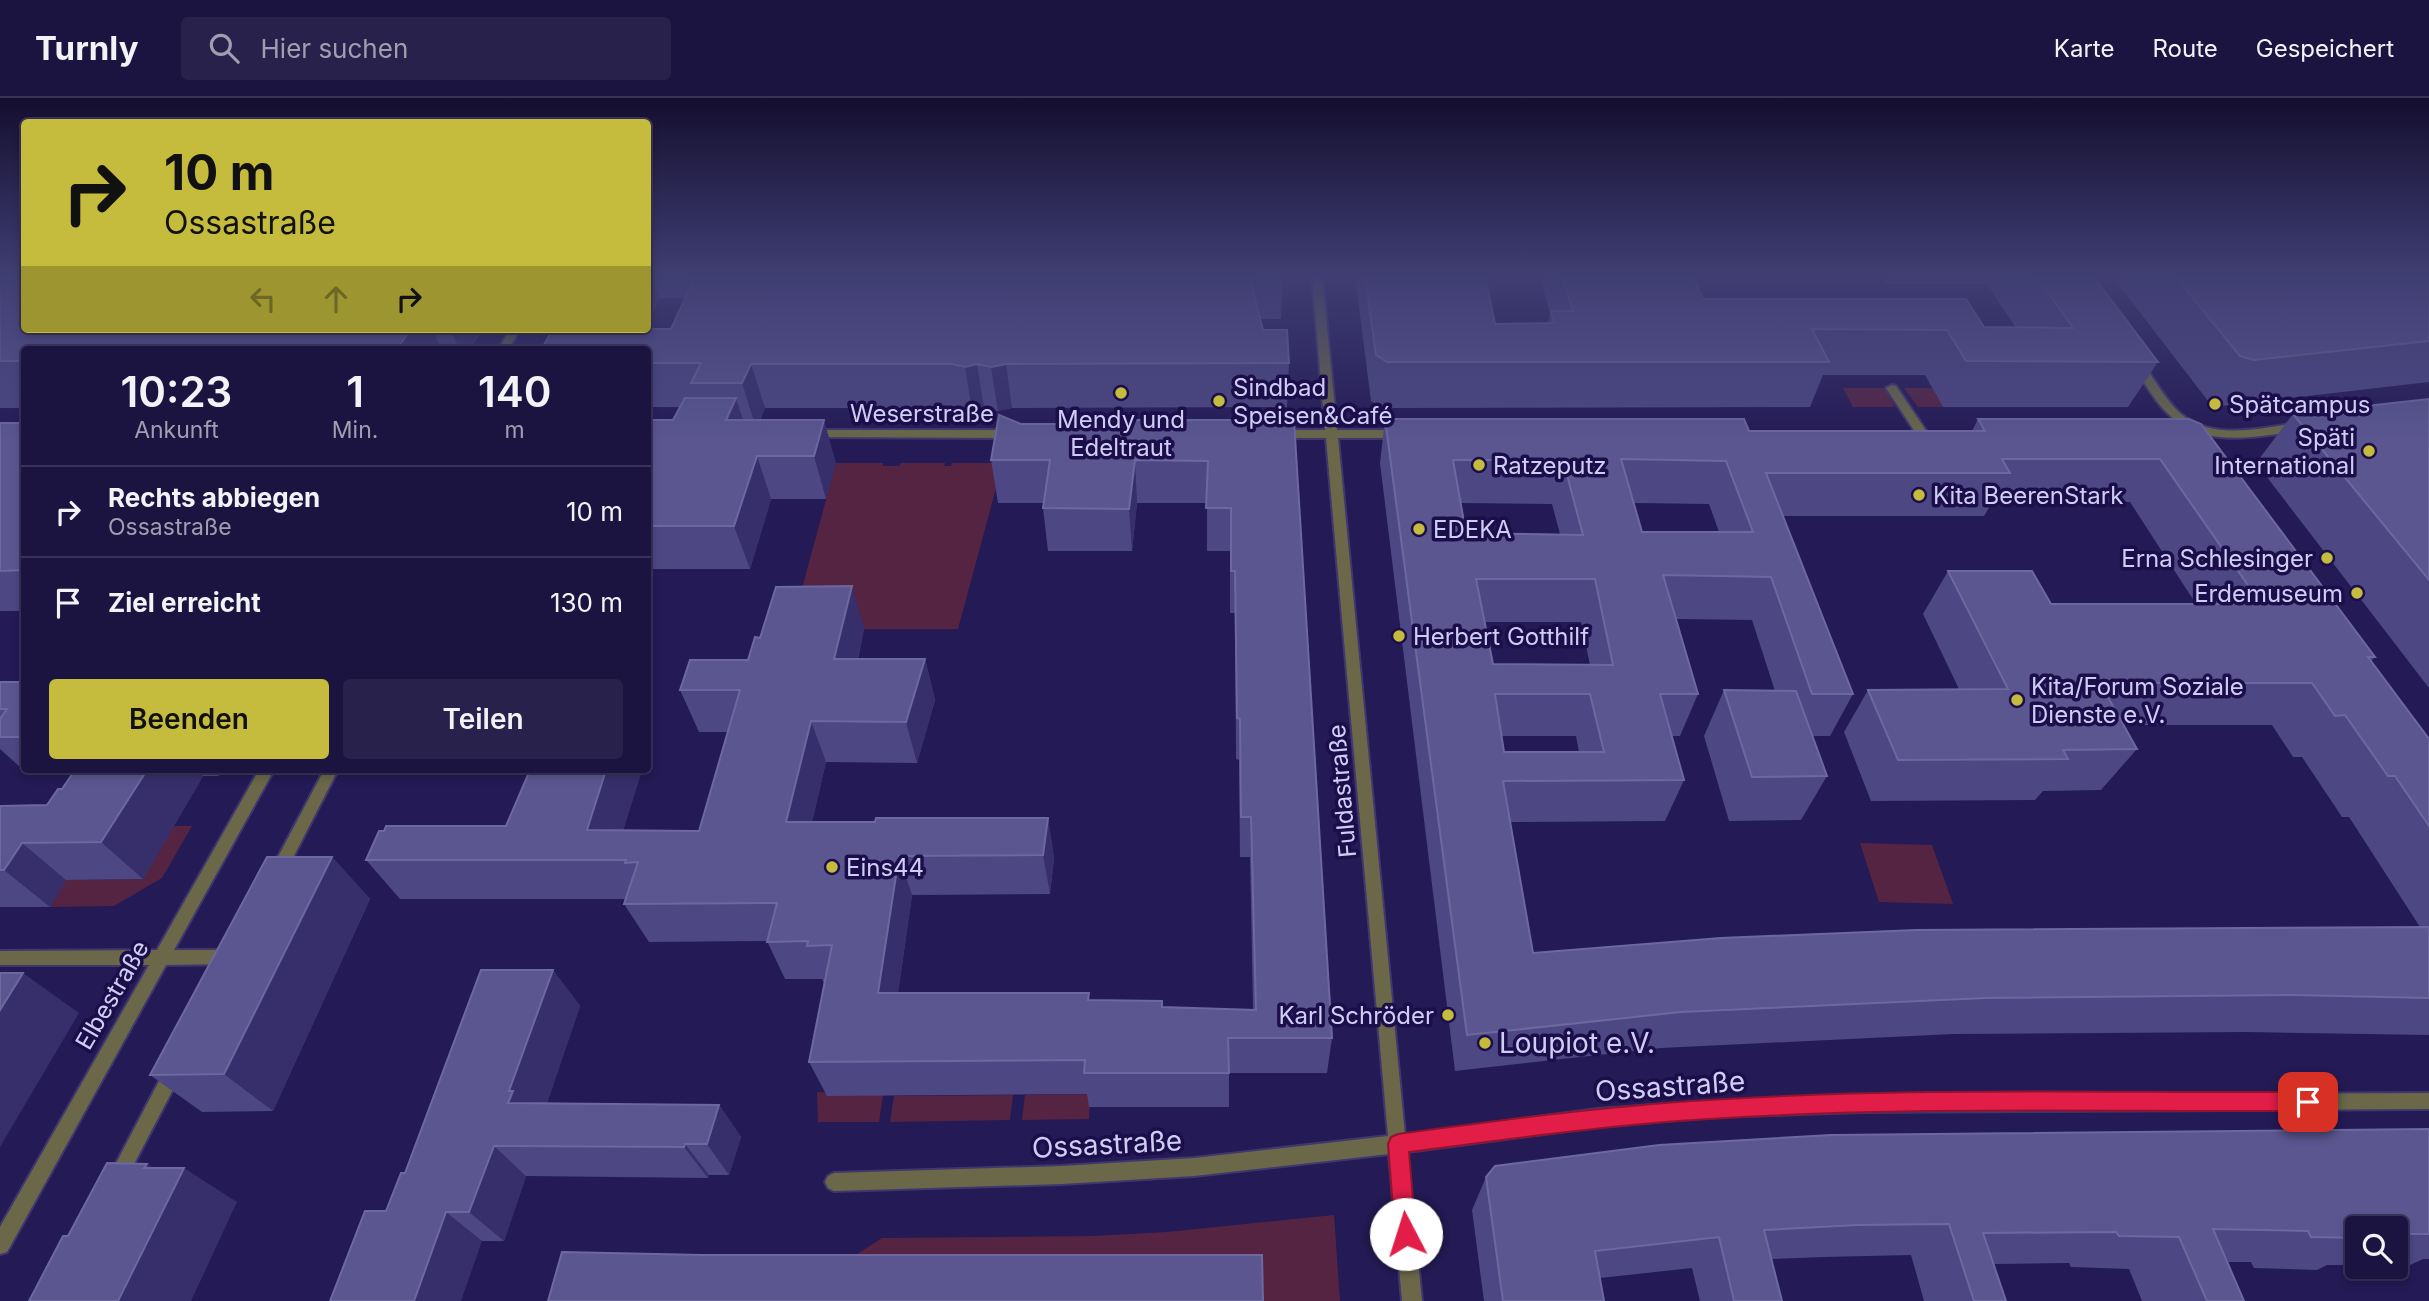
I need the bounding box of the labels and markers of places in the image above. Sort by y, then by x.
place label: Sindbad Speisen&Café [1233,373,1392,430]
marker: Mendy und Edeltraut [1113,385,1129,401]
place label: Spätcampus [2229,390,2370,419]
marker: Sindbad Speisen&Café [1211,393,1227,409]
marker: Spätcampus [2207,396,2223,412]
place label: Mendy und Edeltraut [1057,405,1185,462]
place label: Späti International [2214,423,2355,480]
marker: Späti International [2361,443,2377,459]
place label: Ratzeputz [1493,451,1607,480]
marker: Ratzeputz [1471,457,1487,473]
place label: Kita BeerenStark [1933,481,2123,510]
marker: Kita BeerenStark [1911,487,1927,503]
place label: EDEKA [1433,515,1512,544]
marker: EDEKA [1411,521,1427,537]
place label: Erna Schlesinger [2121,544,2313,573]
marker: Erna Schlesinger [2319,550,2335,566]
place label: Erdemuseum [2194,579,2343,608]
marker: Erdemuseum [2349,585,2365,601]
place label: Herbert Gotthilf [1413,622,1589,651]
marker: Herbert Gotthilf [1391,628,1407,644]
place label: Kita/Forum Soziale Dienste e.V. [2031,672,2244,729]
marker: Kita/Forum Soziale Dienste e.V. [2009,692,2025,708]
place label: Eins44 [846,853,924,882]
marker: Eins44 [824,859,840,875]
place label: Karl Schröder [1278,1001,1434,1030]
marker: Karl Schröder [1440,1007,1456,1023]
place label: Loupiot e.V. [1499,1026,1655,1060]
marker: Loupiot e.V. [1477,1035,1493,1051]
pin [2278,1072,2338,1132]

